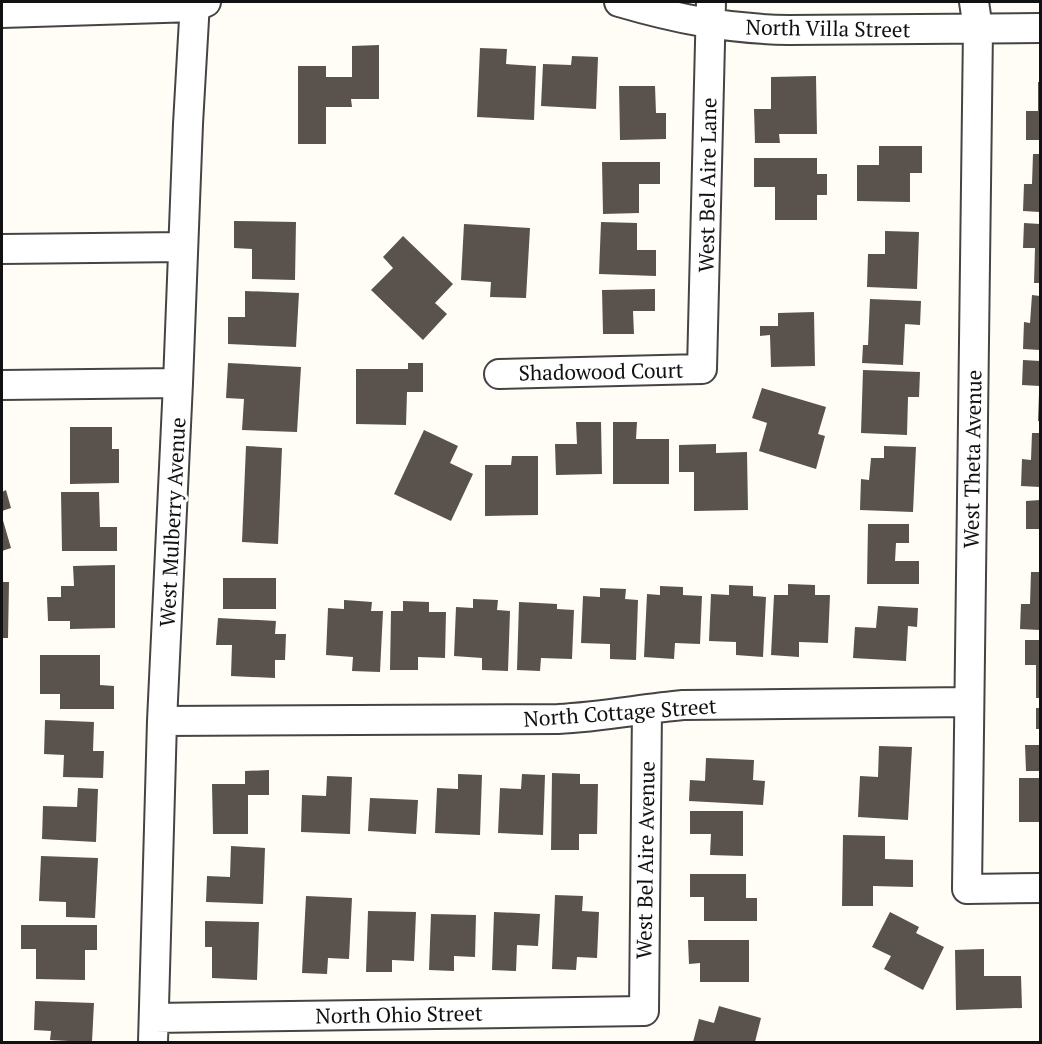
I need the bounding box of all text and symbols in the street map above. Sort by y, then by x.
street label: North Villa Street [745,13,911,43]
street label: West Bel Aire Lane [691,97,723,273]
street label: Shadowood Court [518,356,684,386]
street label: West Theta Avenue [956,369,988,549]
street label: West Mulberry Avenue [153,416,191,628]
street label: North Cottage Street [522,691,718,733]
street label: West Bel Aire Avenue [629,761,661,959]
street label: North Ohio Street [315,999,483,1029]

